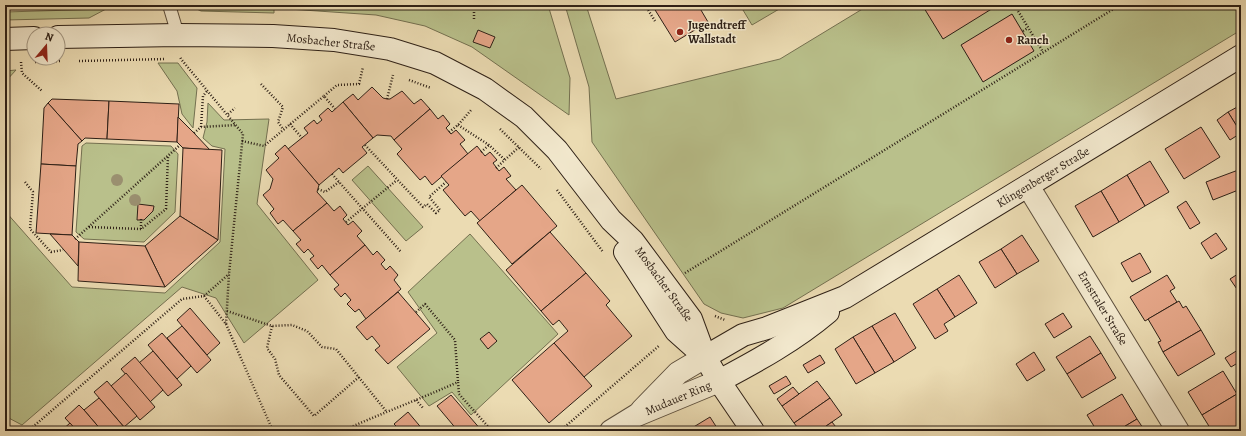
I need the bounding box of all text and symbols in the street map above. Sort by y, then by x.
place label: Jugendtreff Wallstadt [687,17,747,47]
north arrow [26,26,66,66]
marker: Jugendtreff Wallstadt [675,27,685,37]
text: N [43,29,55,45]
street label: Mosbacher Straße [286,29,376,55]
place label: Ranch [1017,32,1049,48]
marker: Ranch [1004,35,1014,45]
street label: Klingenberger Straße [994,143,1092,211]
street label: Mosbacher Straße [631,243,697,325]
street label: Ernsttaler Straße [1074,268,1132,348]
street label: Mudauer Ring [642,377,714,419]

